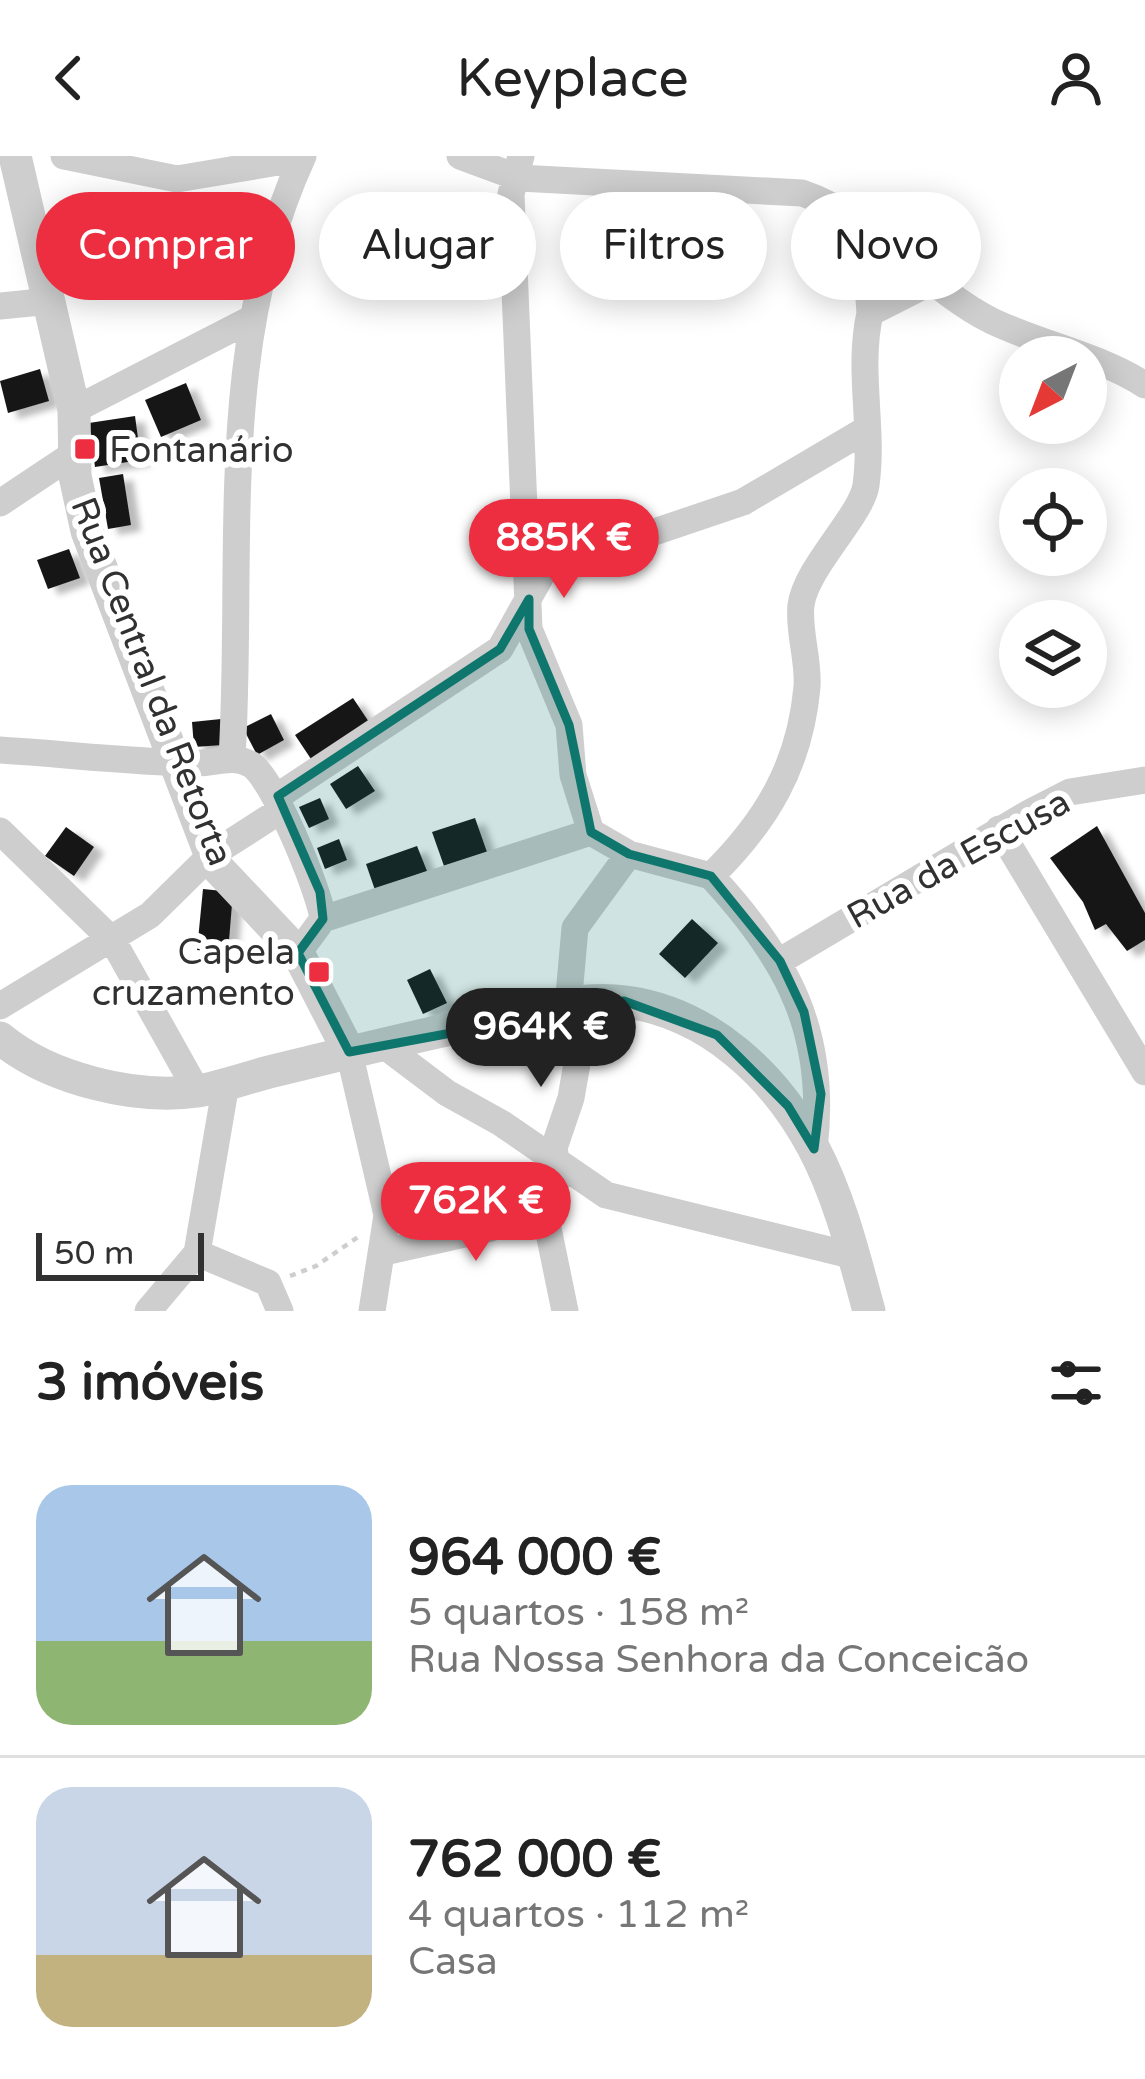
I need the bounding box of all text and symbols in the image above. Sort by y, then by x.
icon: back [36,45,102,111]
icon: person [1043,45,1109,111]
text: Keyplace [456,46,689,111]
chip: Comprar [36,192,295,300]
chip: Alugar [319,192,536,300]
chip: Filtros [560,192,767,300]
chip: Novo [791,192,981,300]
north arrow [999,336,1107,444]
map controls [999,336,1107,708]
place label: Fontanário [109,429,294,472]
marker: Fontanário [72,436,98,462]
button: locate [999,468,1107,576]
street label: Rua Central da Retorta [61,491,242,872]
pin: 885K € [466,499,662,601]
text: 885K € [496,514,632,561]
button: layers [999,600,1107,708]
street label: Rua da Escusa [840,780,1078,938]
place label: Capela cruzamento [92,931,295,1015]
marker: Capela cruzamento [306,959,332,985]
pin: 964K € [443,988,639,1090]
text: 964K € [473,1003,609,1050]
pin: 762K € [378,1162,574,1264]
text: 762K € [408,1177,544,1224]
scale bar [36,1227,204,1280]
text: 50 m [54,1234,134,1273]
icon: filters [1043,1350,1109,1416]
text: 3 imóveis [36,1352,264,1414]
text: 964 000 € [408,1527,661,1589]
icon: home [132,1533,276,1677]
text: 5 quartos · 158 m² [408,1589,749,1636]
text: Rua Nossa Senhora da Conceicão [408,1636,1029,1683]
text: 762 000 € [408,1829,661,1891]
icon: home [132,1835,276,1979]
text: 4 quartos · 112 m² [408,1891,749,1938]
text: Casa [408,1938,498,1985]

